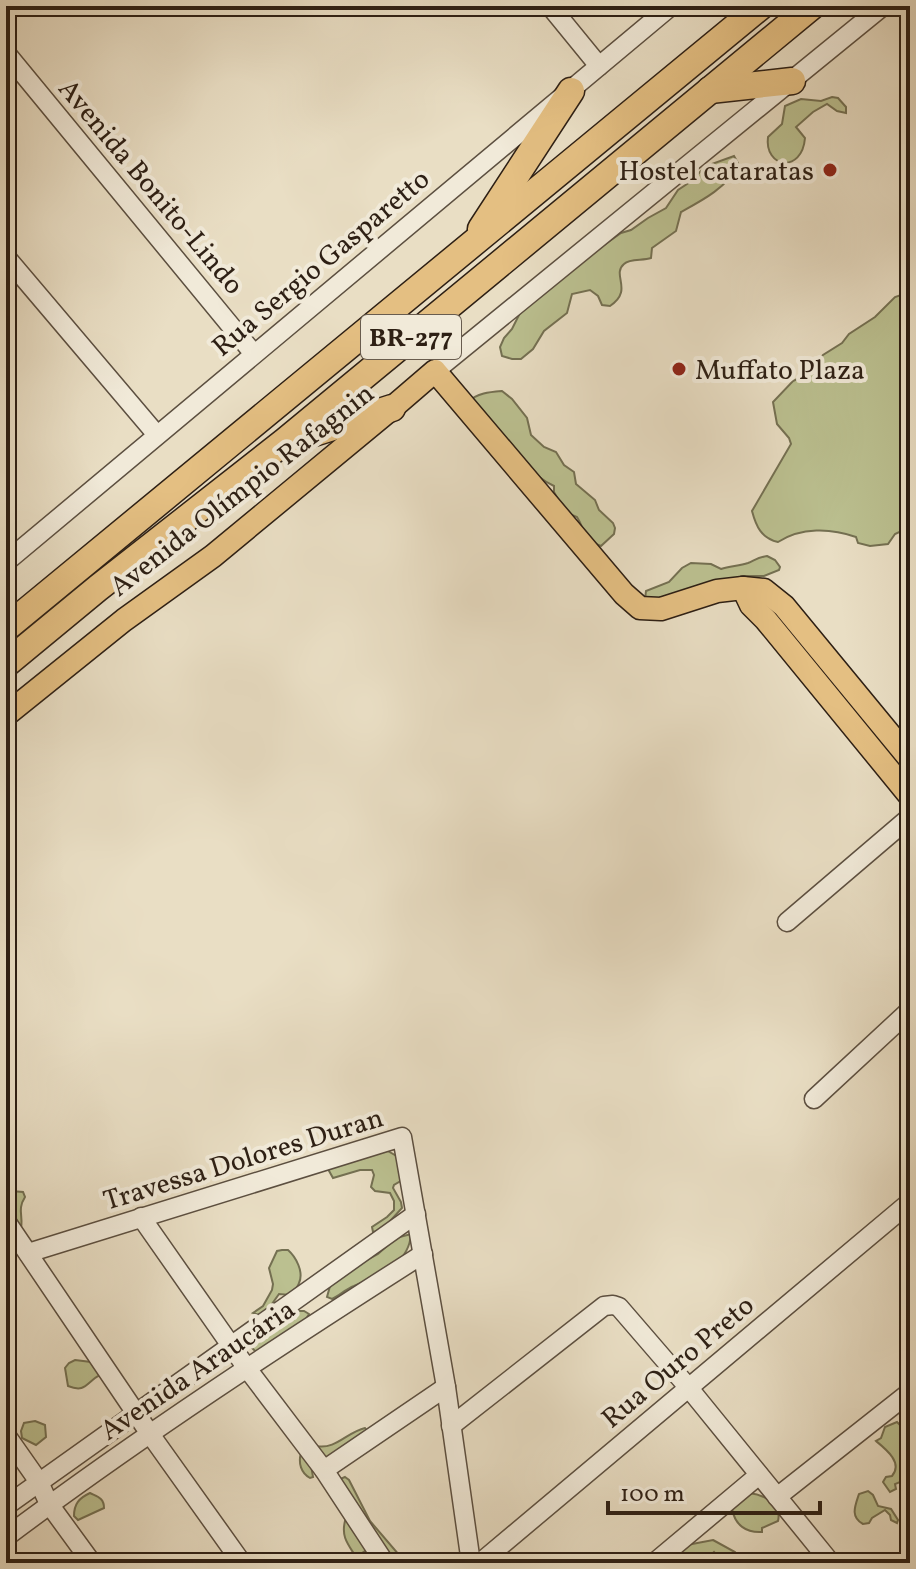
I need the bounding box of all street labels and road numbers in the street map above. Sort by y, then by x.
street label: Avenida Bonito-Lindo [48,71,252,304]
street label: Rua Sergio Gasparetto [204,161,439,367]
road number: BR-277 [361,315,461,359]
street label: Avenida Olímpio Rafagnin [102,375,383,607]
street label: Travessa Dolores Duran [99,1099,389,1222]
street label: Rua Ouro Preto [594,1287,763,1439]
street label: Avenida Araucária [93,1291,304,1451]

